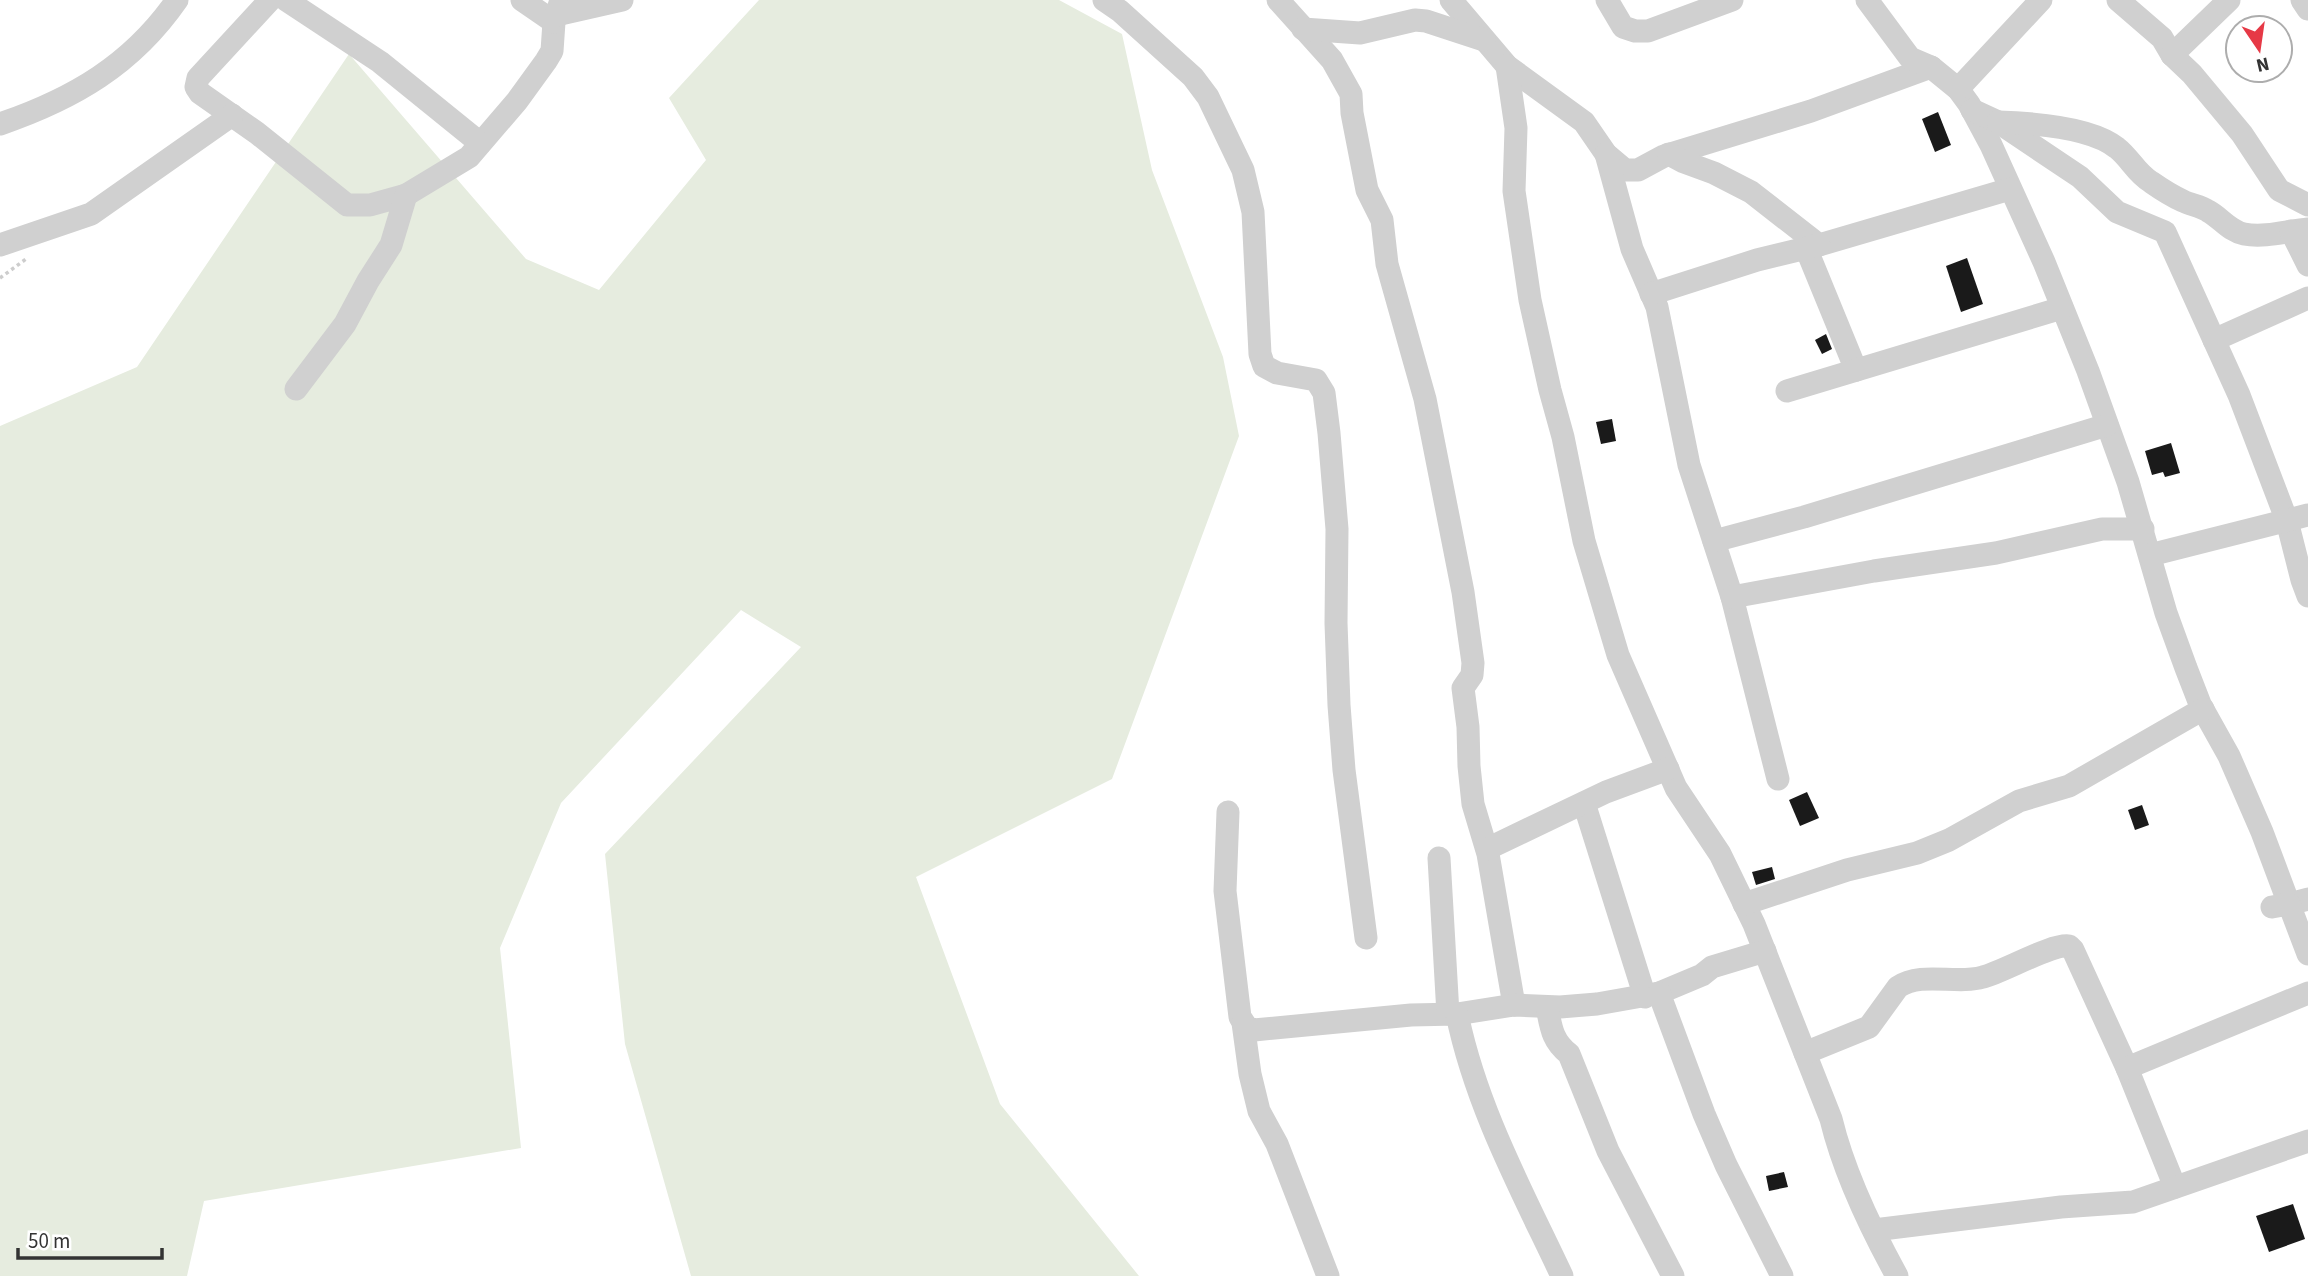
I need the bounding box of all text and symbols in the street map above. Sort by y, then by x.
north arrow [2224,14,2294,84]
text: N [2253,50,2272,79]
scale bar [18,1216,161,1260]
text: 50 m [28,1226,70,1256]

